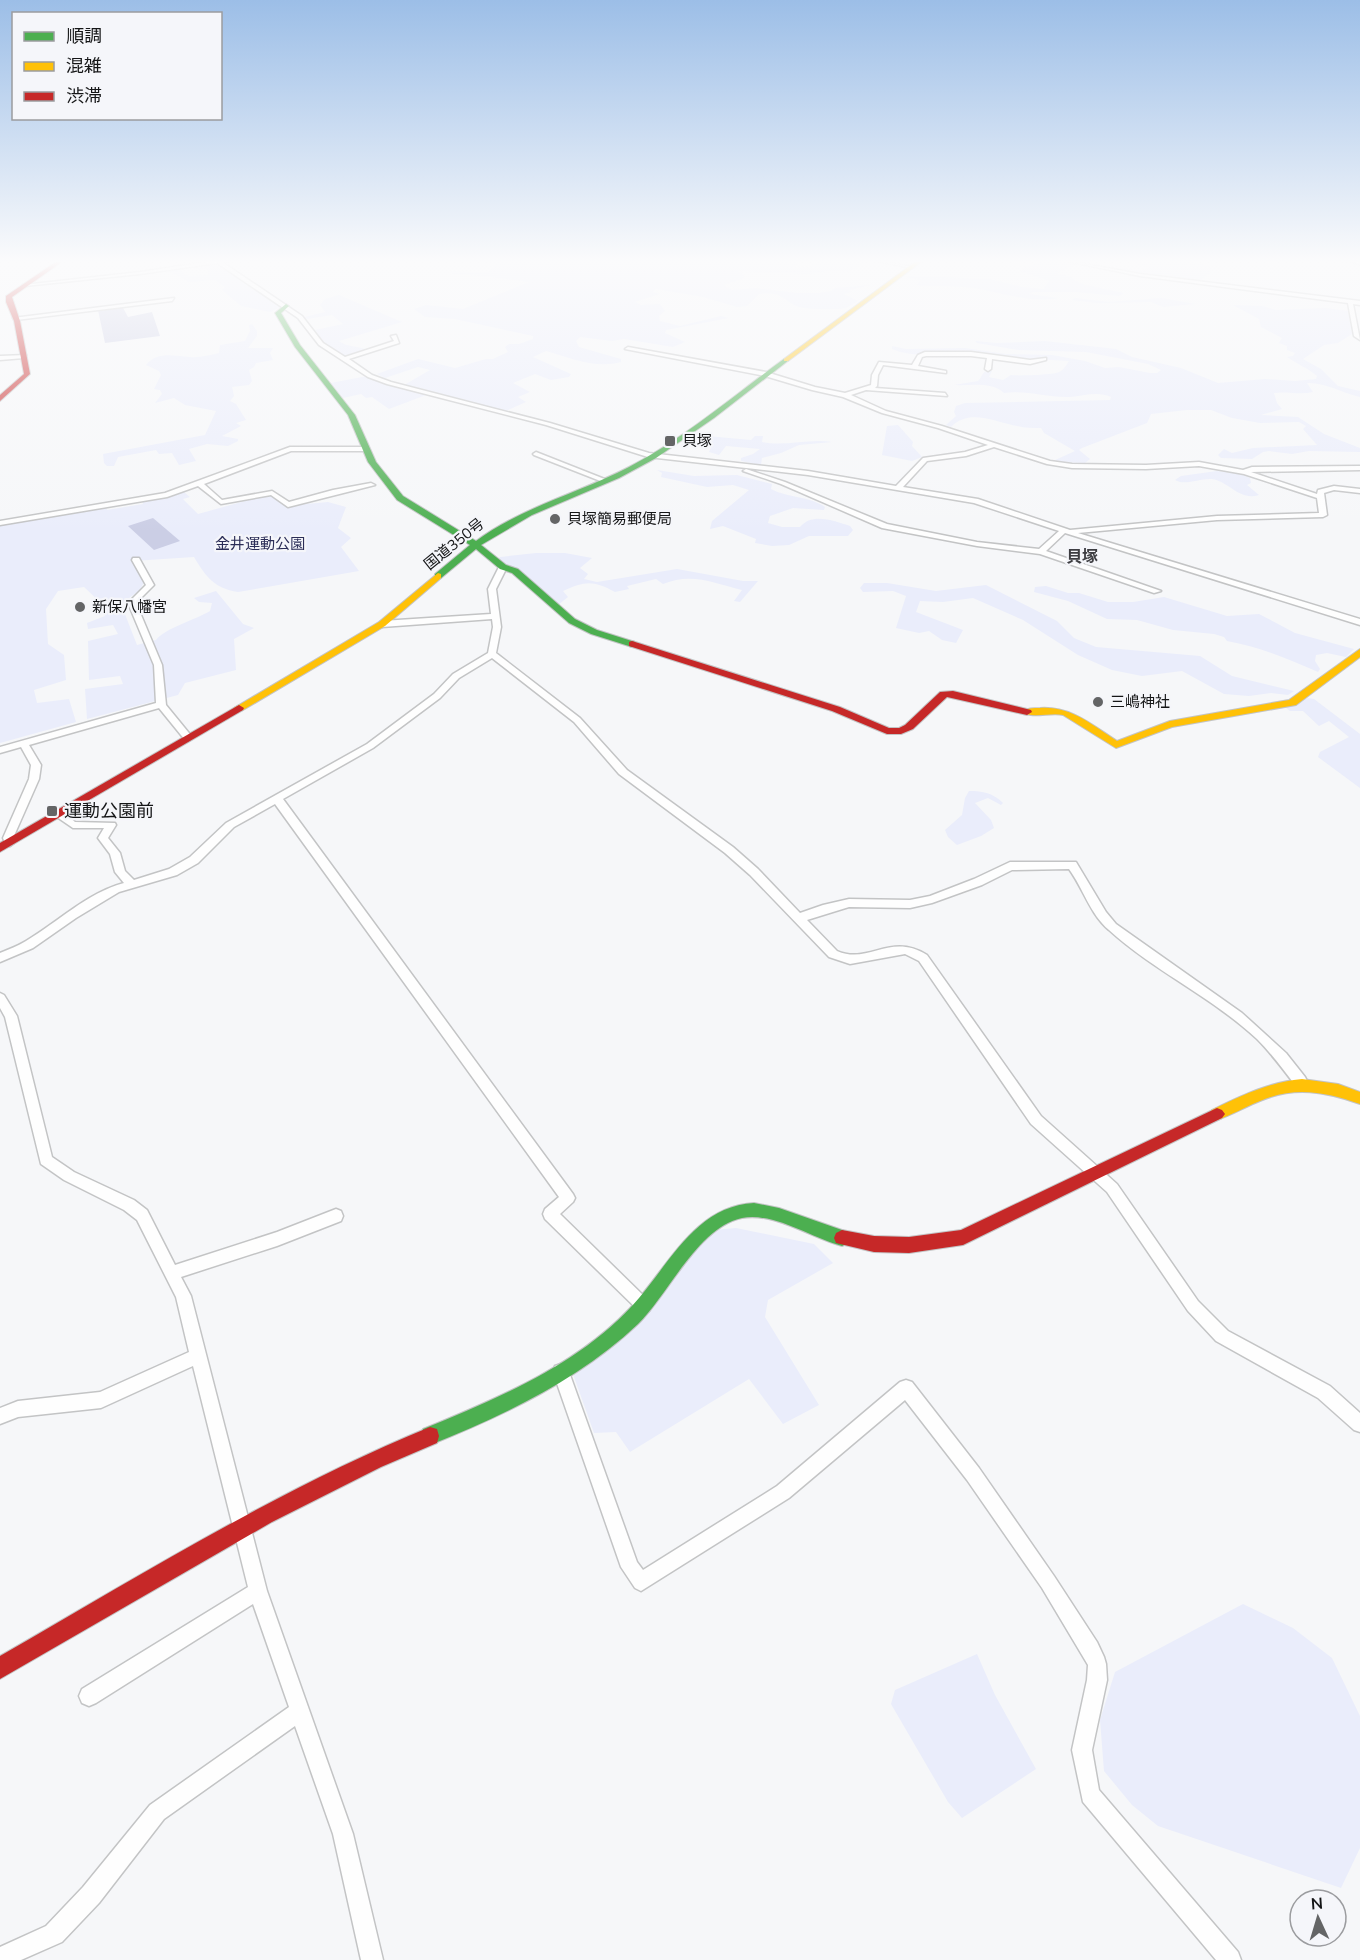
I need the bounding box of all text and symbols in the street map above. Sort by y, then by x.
legend [12,12,222,120]
text: 順調 [66,24,102,47]
text: 混雑 [66,54,102,77]
text: 渋滞 [66,84,102,107]
place label: 貝塚 [682,431,712,450]
marker: 貝塚 [663,434,677,448]
place label: 貝塚簡易郵便局 [567,509,672,528]
marker: 貝塚簡易郵便局 [548,512,562,526]
street label: 国道350号 [420,514,488,574]
park label: 金井運動公園 [215,534,305,553]
district label: 貝塚 [1066,546,1098,566]
place label: 新保八幡宮 [92,597,167,616]
marker: 新保八幡宮 [73,600,87,614]
place label: 三嶋神社 [1110,692,1170,711]
marker: 三嶋神社 [1091,695,1105,709]
place label: 運動公園前 [64,799,154,822]
marker: 運動公園前 [45,804,59,818]
north arrow [1288,1888,1348,1948]
text: N [1310,1893,1324,1913]

